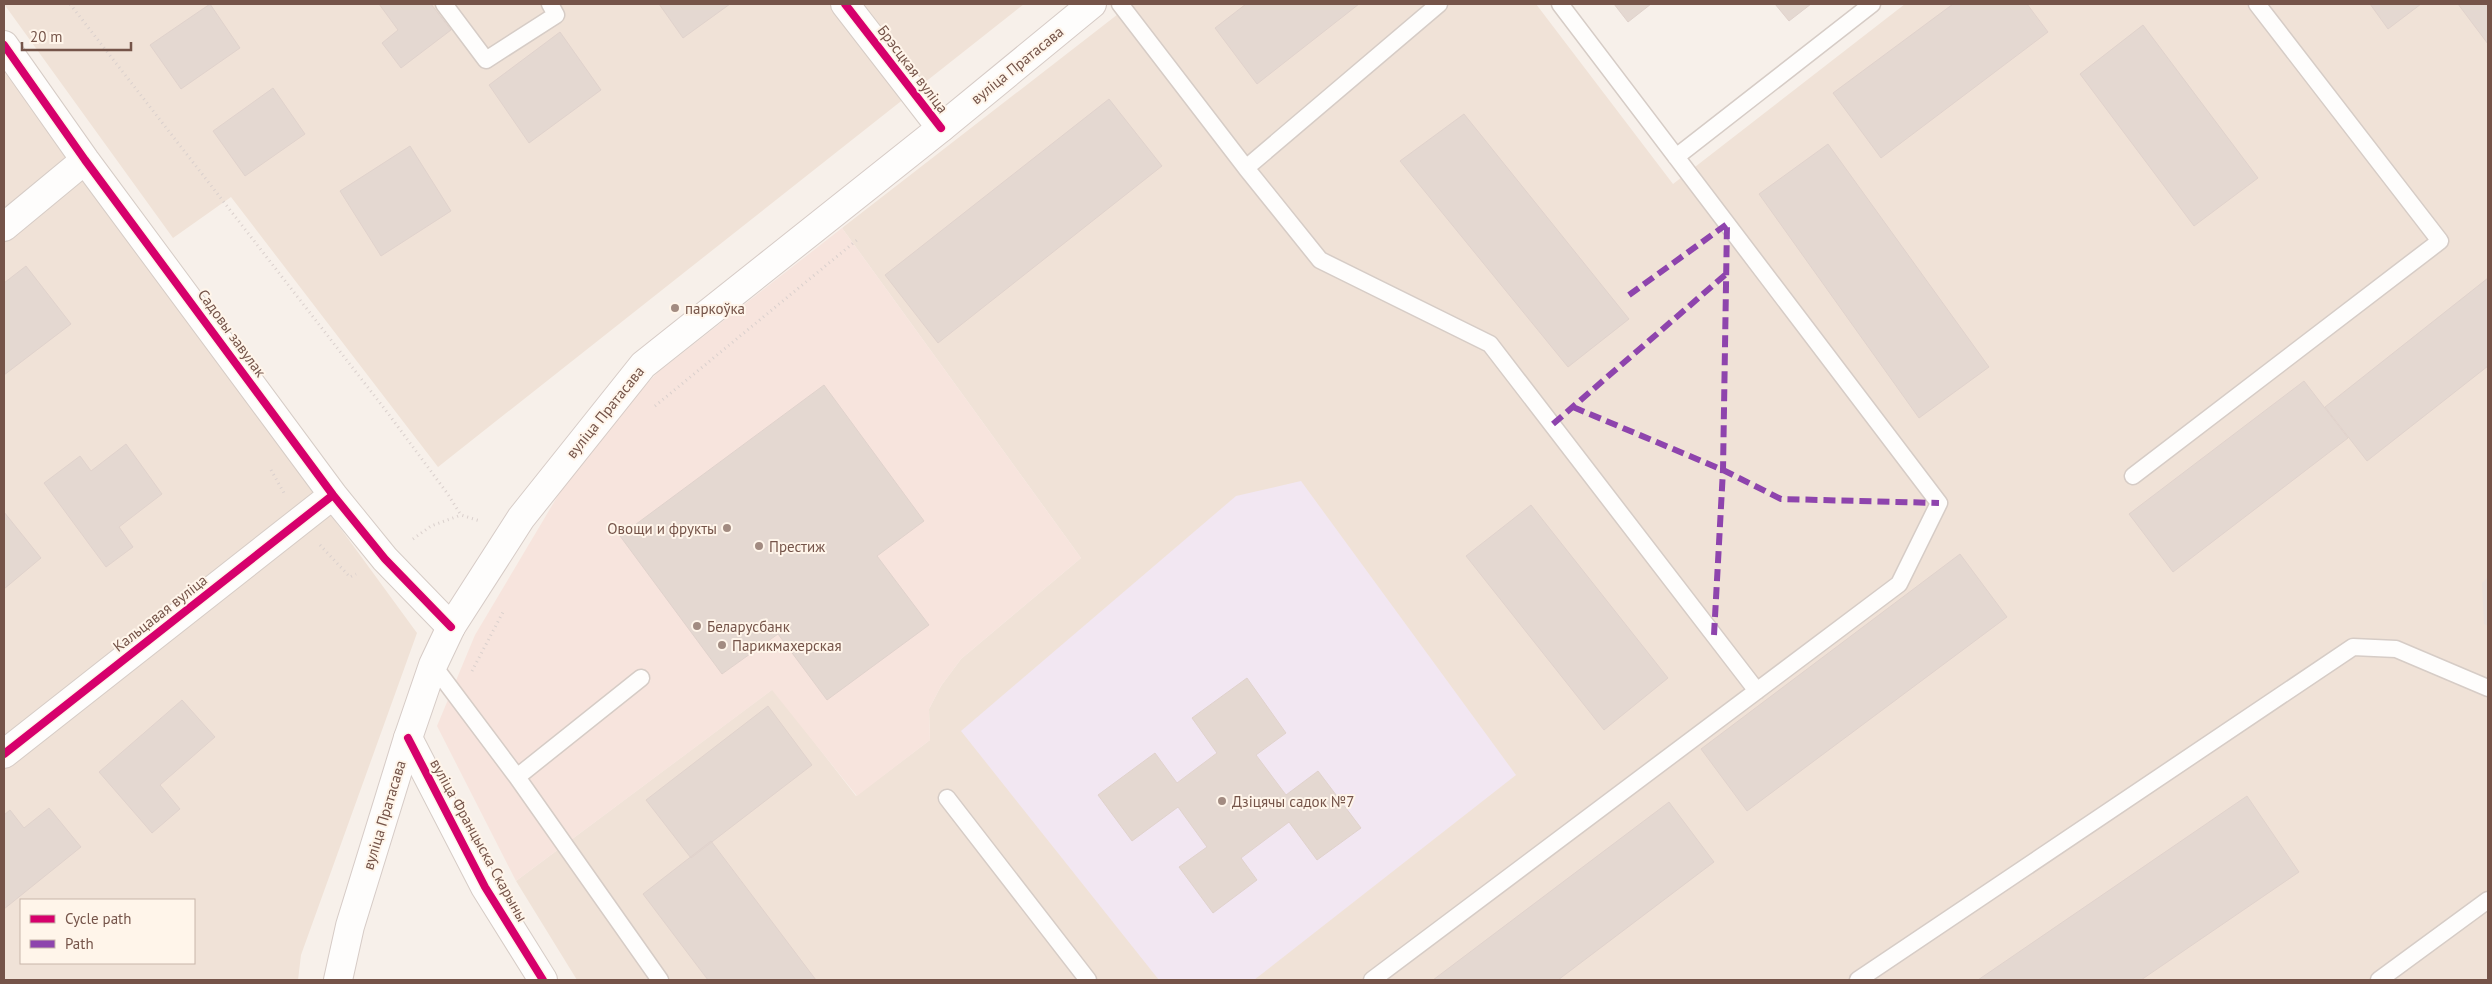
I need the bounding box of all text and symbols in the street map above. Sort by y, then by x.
scale bar [22,20,131,52]
street label: Брэсцкая вуліца [874,21,952,117]
street label: вуліца Пратасава [967,22,1067,108]
text: 20 m [30,27,63,46]
street label: Садовы завулак [194,285,271,381]
place label: паркоўка [685,299,745,318]
marker: паркоўка [669,302,681,314]
street label: вуліца Пратасава [562,362,648,462]
place label: Овощи и фрукты [607,519,717,538]
marker: Овощи и фрукты [721,522,733,534]
place label: Престиж [769,537,825,556]
marker: Престиж [753,540,765,552]
street label: Кальцавая вуліца [109,570,211,656]
place label: Беларусбанк [707,617,791,636]
marker: Беларусбанк [691,620,703,632]
place label: Парикмахерская [732,636,842,655]
marker: Парикмахерская [716,639,728,651]
street label: вуліца Францыска Скарыны [426,755,532,925]
street label: вуліца Пратасава [358,758,410,872]
place label: Дзіцячы садок №7 [1232,792,1354,811]
marker: Дзіцячы садок №7 [1216,795,1228,807]
legend [20,899,195,964]
text: Cycle path [65,909,131,928]
text: Path [65,934,94,953]

